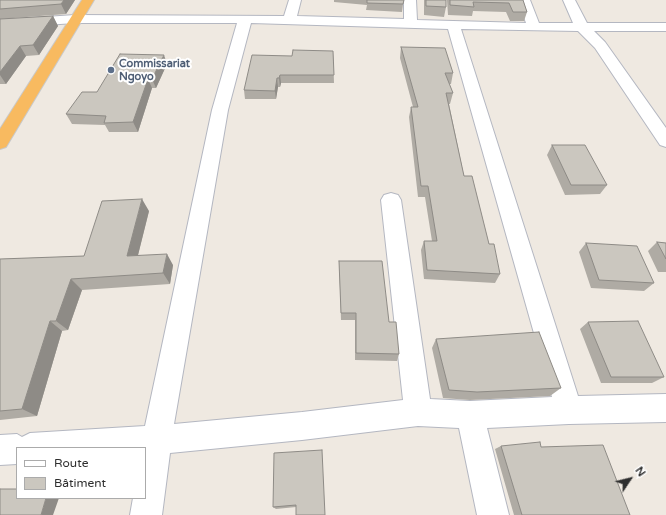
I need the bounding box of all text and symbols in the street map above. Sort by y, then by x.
place label: Commissariat Ngoyo [119,57,190,83]
marker: Commissariat Ngoyo [106,65,116,75]
legend [16,447,146,499]
text: Route [54,456,88,470]
north arrow [610,459,650,499]
text: N [632,464,648,479]
text: Bâtiment [54,476,106,490]

